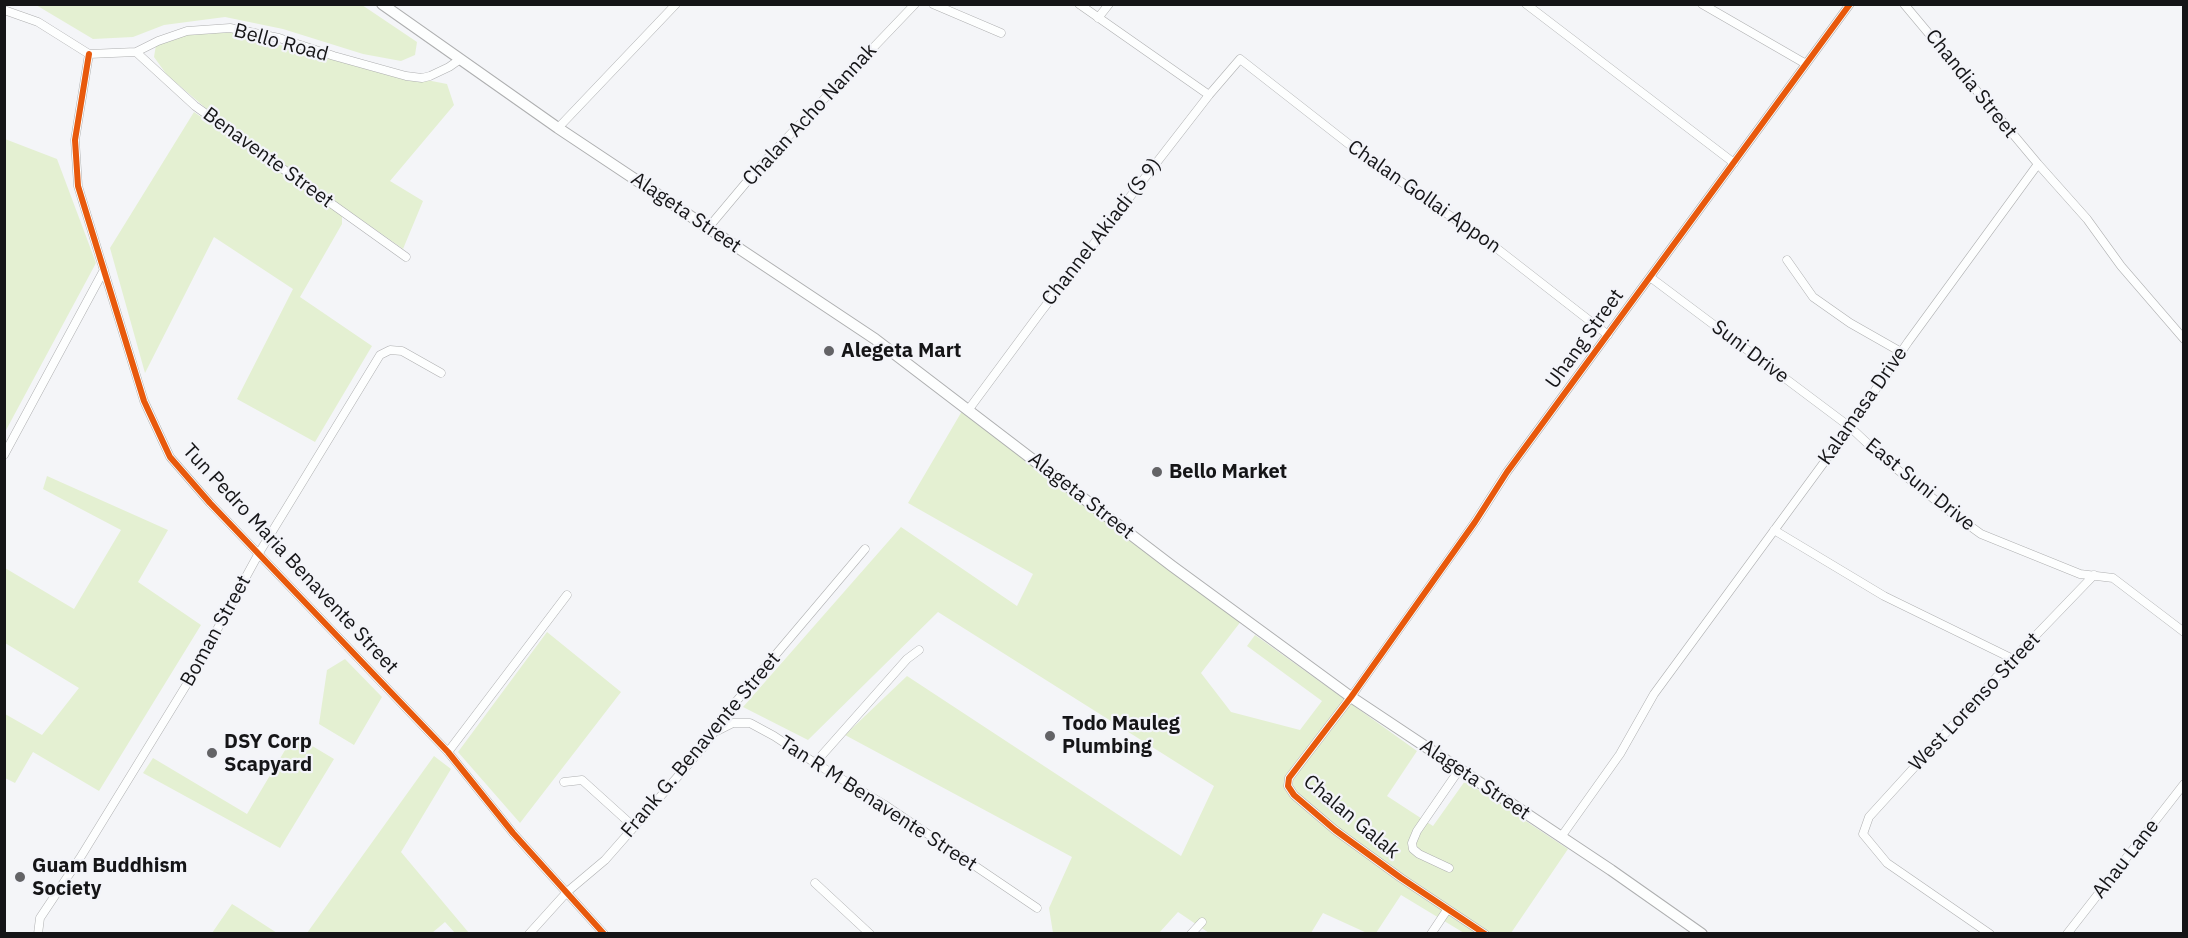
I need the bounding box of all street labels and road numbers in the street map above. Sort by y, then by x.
street label: Bello Road [231,19,331,67]
street label: Chandia Street [1920,25,2022,143]
street label: Chalan Acho Nannak [738,39,882,191]
street label: Benavente Street [198,103,338,213]
street label: Chalan Gollai Appon [1343,135,1505,259]
street label: Channel Akiadi (S 9) [1037,154,1167,310]
street label: Alageta Street [626,167,746,259]
street label: Uhang Street [1541,285,1629,393]
street label: Suni Drive [1707,315,1793,389]
street label: Kalamasa Drive [1813,342,1913,470]
street label: East Suni Drive [1860,433,1980,537]
street label: Tun Pedro Maria Benavente Street [177,439,403,679]
street label: Alageta Street [1023,447,1139,545]
street label: Boman Street [176,571,256,691]
street label: West Lorenso Street [1905,628,2045,776]
street label: Frank G. Benavente Street [616,647,786,843]
street label: Tan R M Benavente Street [775,731,981,877]
street label: Alageta Street [1415,734,1535,826]
street label: Chalan Galak [1298,770,1404,864]
street label: Ahau Lane [2088,815,2164,903]

